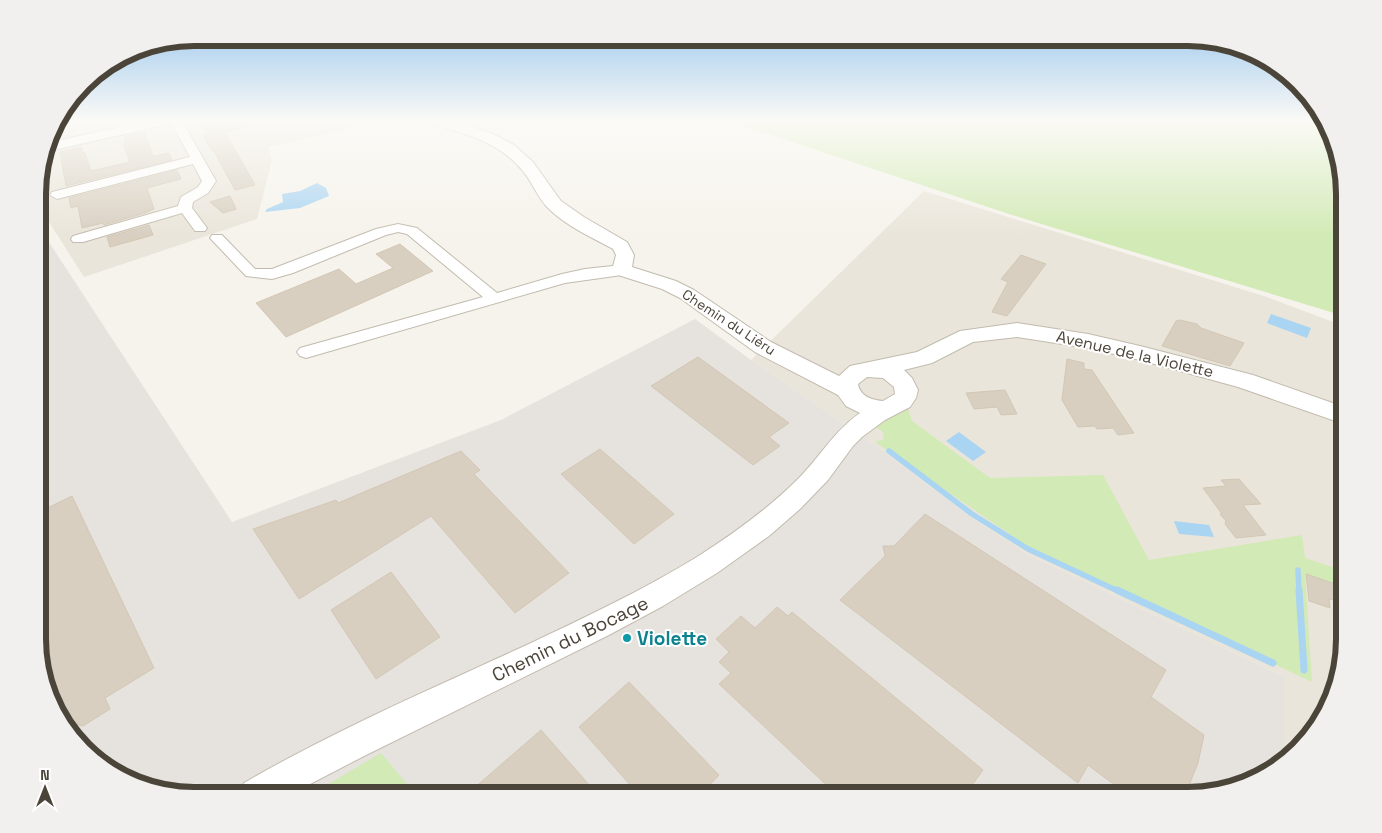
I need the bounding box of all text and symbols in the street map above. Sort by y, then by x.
street label: Chemin du Liéru [679,285,779,359]
street label: Avenue de la Violette [1054,326,1216,382]
street label: Chemin du Bocage [488,590,652,688]
place label: Violette [637,626,707,651]
marker: Violette [621,632,633,644]
north arrow [20,763,70,813]
text: N [40,766,50,784]

